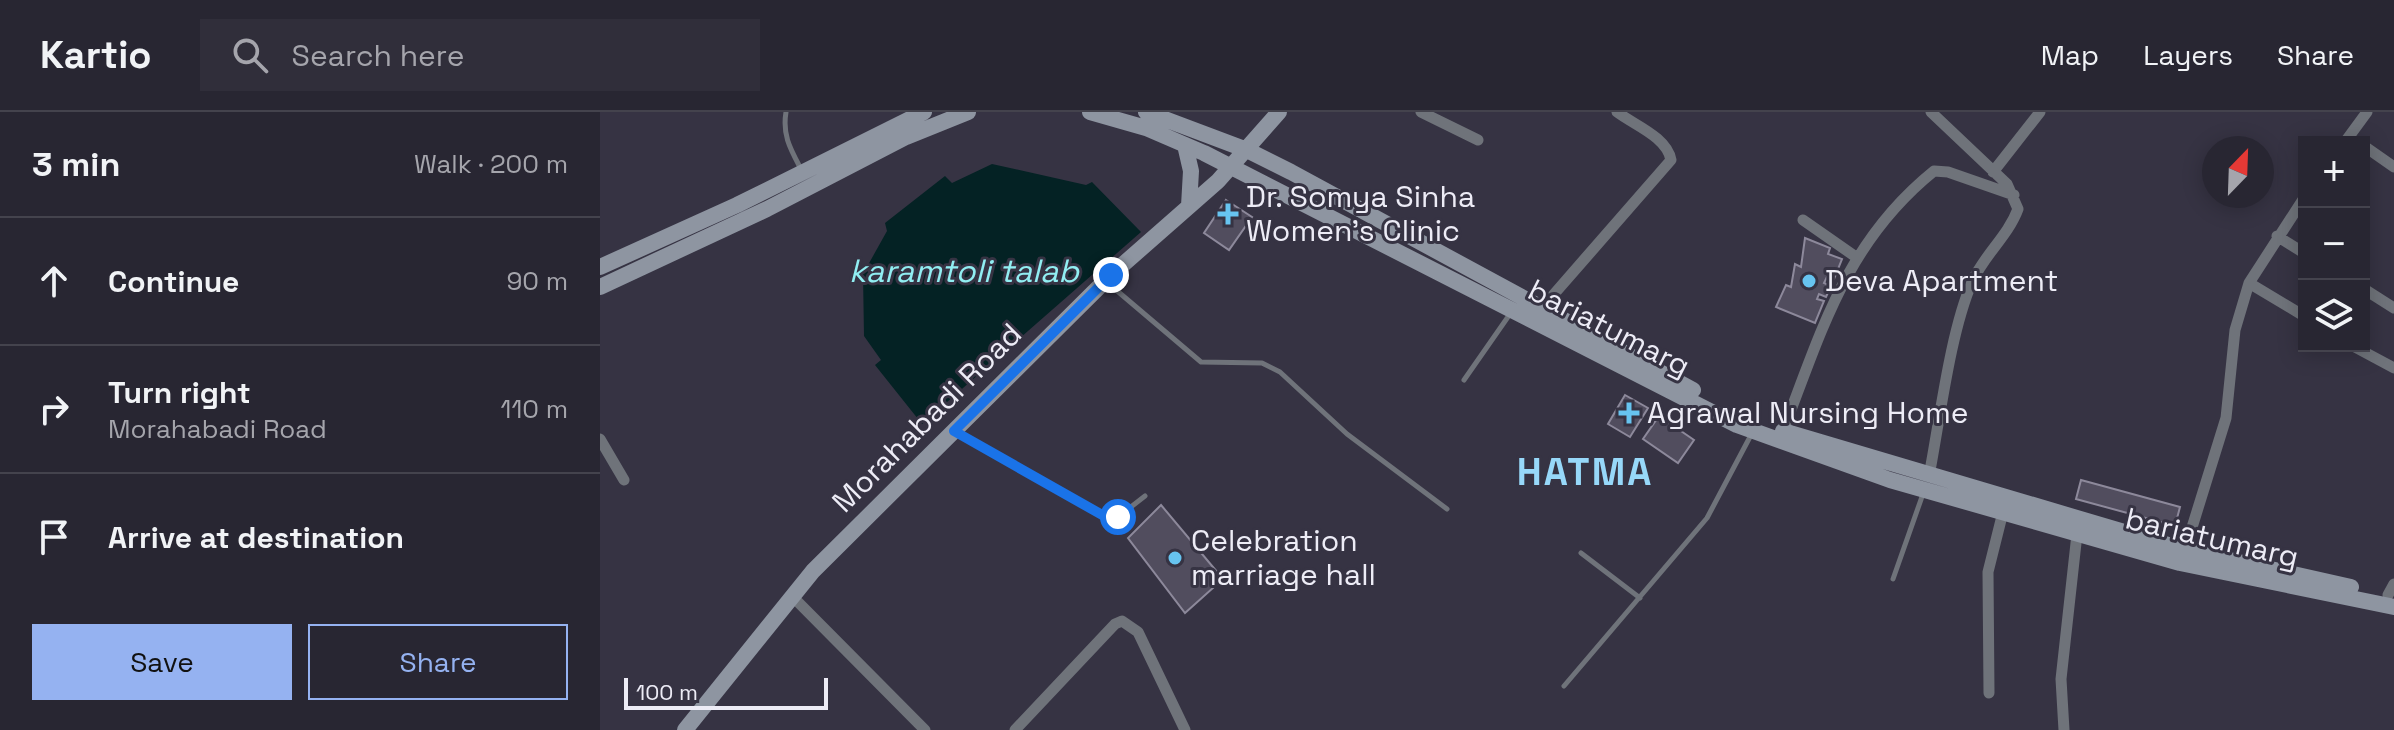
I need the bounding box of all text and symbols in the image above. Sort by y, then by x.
search box [200,19,760,91]
text: Kartio [40,31,152,79]
icon: search [228,33,272,77]
text: Search here [292,36,464,75]
text: Map [2041,37,2099,73]
text: Layers [2143,37,2233,73]
text: Share [2277,37,2354,73]
north arrow [2202,136,2274,208]
map controls [2298,136,2370,352]
button: + [2298,136,2370,208]
text: 3 min [32,143,120,186]
text: Walk · 200 m [414,147,568,181]
place label: Dr. Somya Sinha Women's Clinic [1246,177,1475,250]
marker: Dr. Somya Sinha Women's Clinic [1217,203,1239,225]
button: − [2298,208,2370,280]
water label: karamtoli talab [849,251,1080,291]
route end [1093,257,1129,293]
icon: ahead [32,259,76,303]
place label: Deva Apartment [1825,261,2058,300]
text: Continue [108,262,239,301]
text: 90 m [506,264,568,298]
street label: bariatumarg [1522,270,1697,385]
marker: Deva Apartment [1800,272,1818,290]
button: layers [2298,280,2370,352]
street label: Morahabadi Road [824,315,1030,521]
text: Turn right [108,373,251,412]
icon: right [32,387,76,431]
text: 110 m [501,392,568,426]
place label: Agrawal Nursing Home [1647,393,1969,432]
marker: Agrawal Nursing Home [1618,402,1640,424]
text: Morahabadi Road [108,412,327,446]
district label: HATMA [1517,448,1653,496]
route start [1100,499,1136,535]
street label: bariatumarg [2122,499,2303,576]
icon: arrive [32,515,76,559]
text: Arrive at destination [108,518,404,557]
place label: Celebration marriage hall [1191,521,1376,594]
marker: Celebration marriage hall [1166,549,1184,567]
button: Save [32,624,292,700]
button: Share [308,624,568,700]
scale bar [624,674,828,710]
text: 100 m [636,678,698,706]

